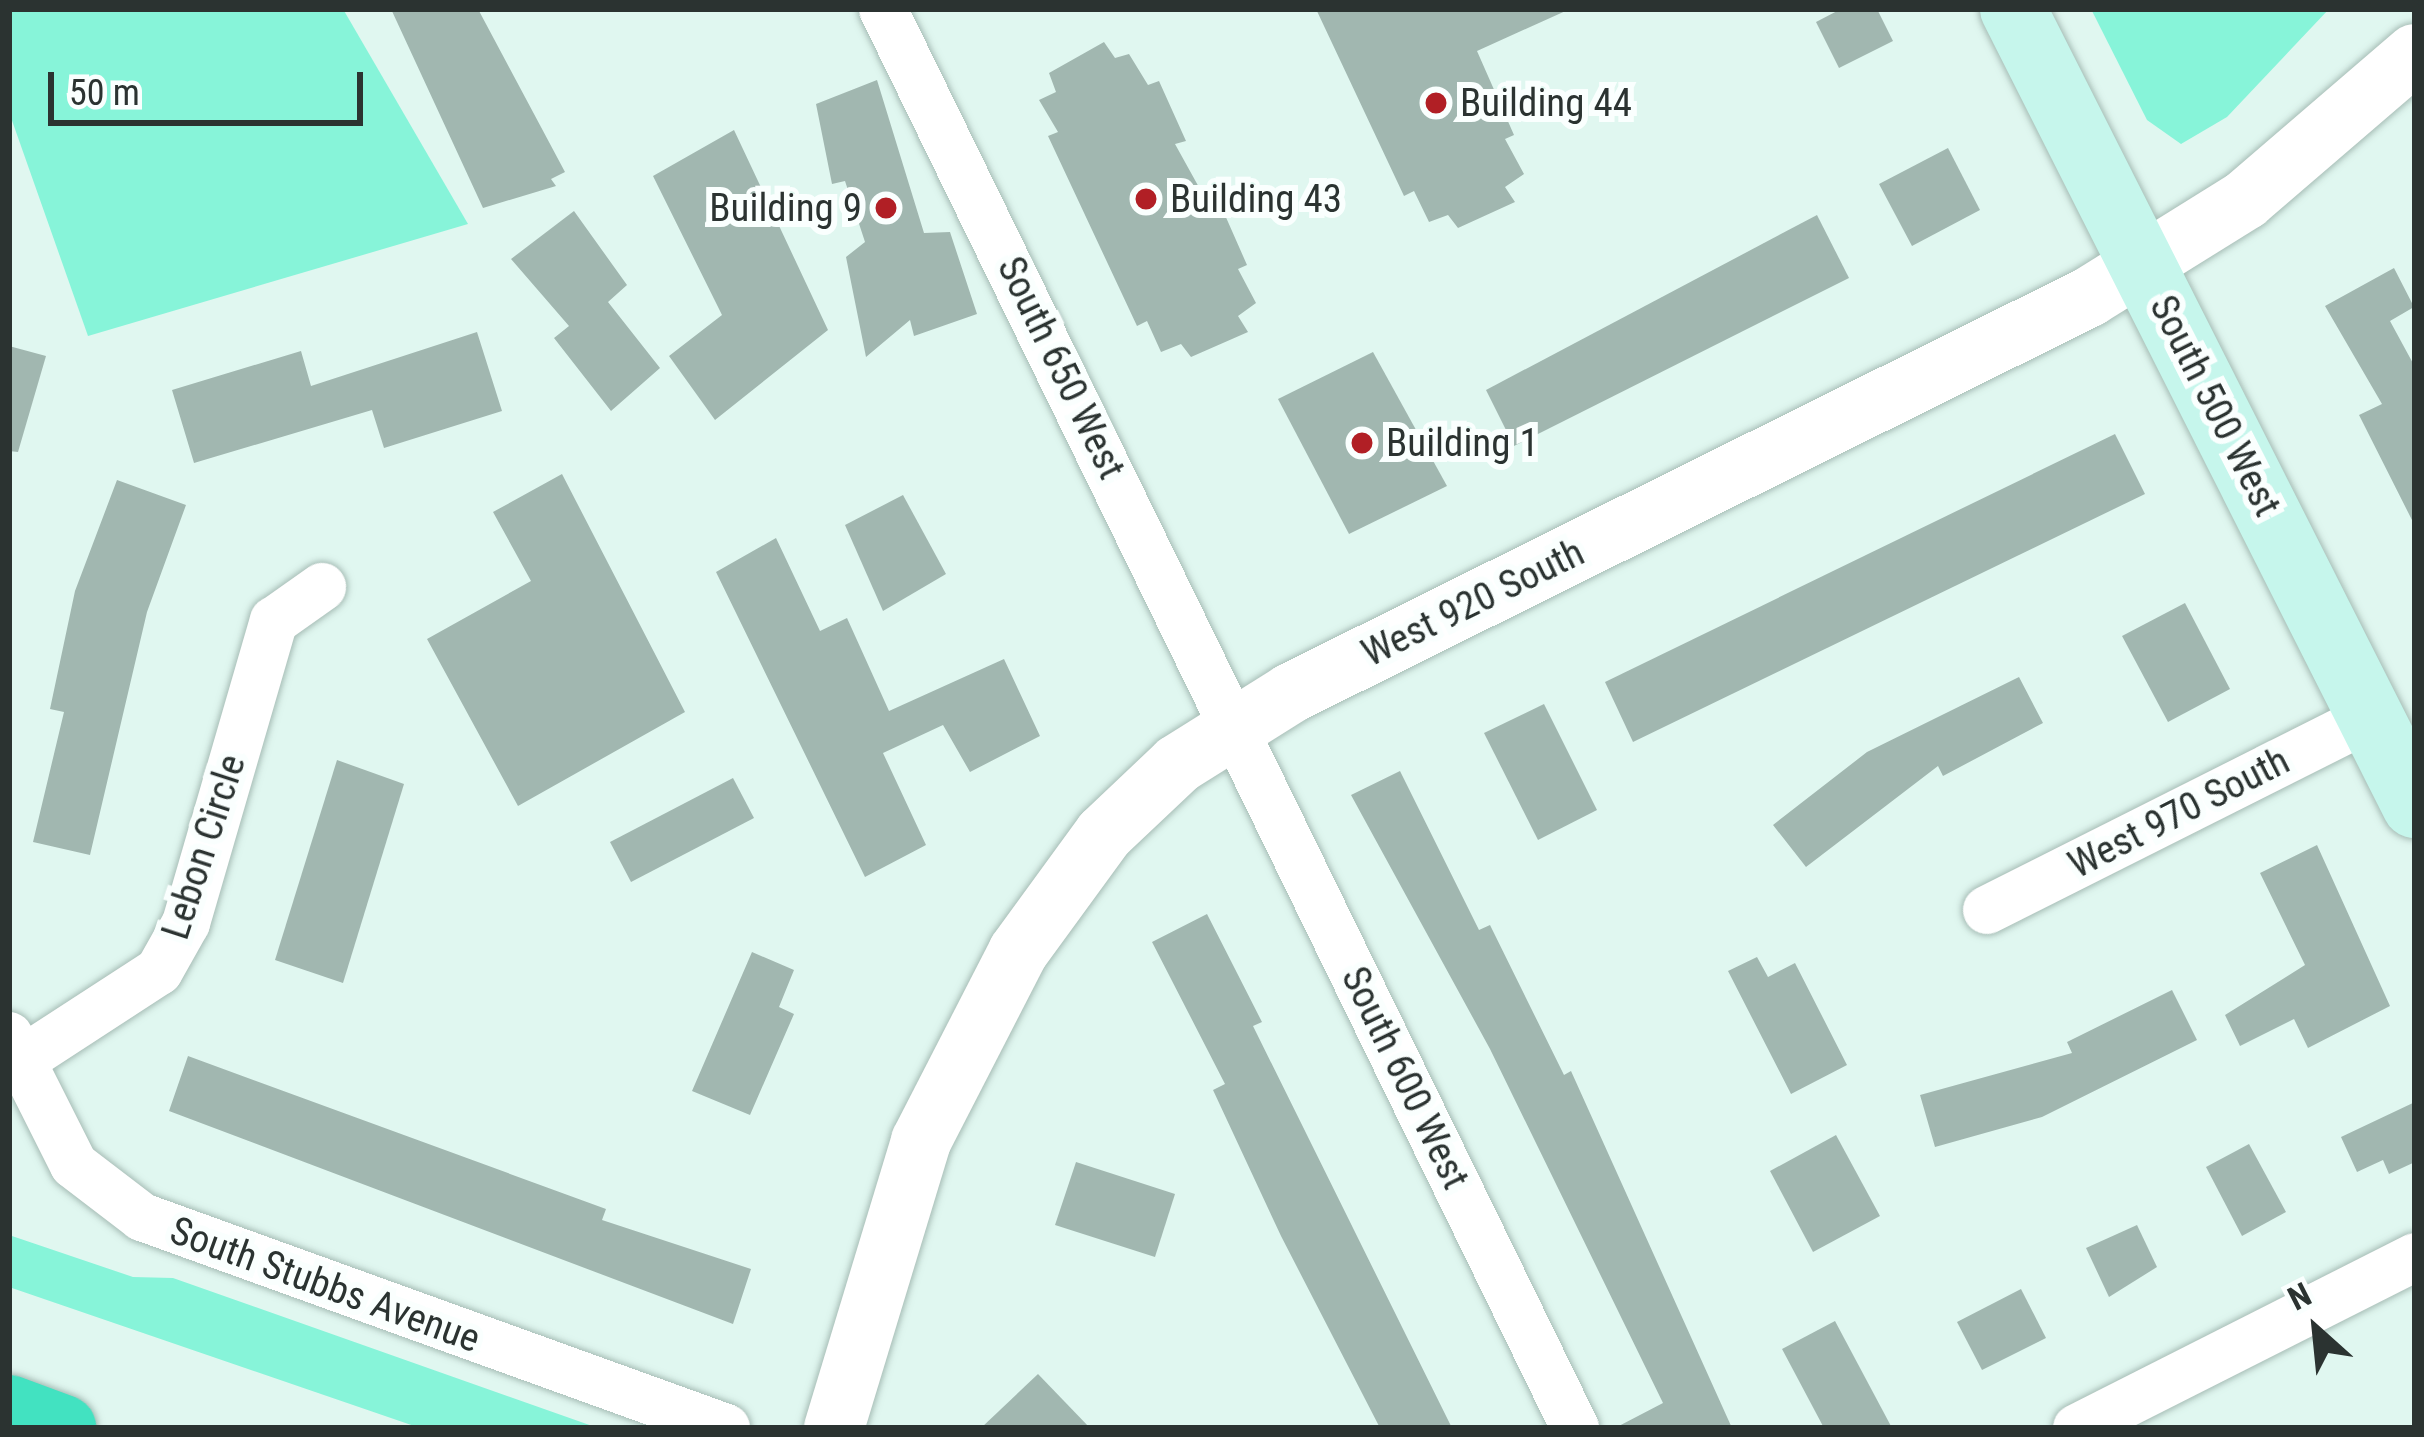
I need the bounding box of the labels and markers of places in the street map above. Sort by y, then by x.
place label: Building 44 [1460,80,1632,126]
marker: Building 44 [1423,90,1449,116]
place label: Building 43 [1170,176,1342,222]
place label: Building 9 [709,185,862,231]
marker: Building 43 [1133,186,1159,212]
marker: Building 9 [873,195,899,221]
place label: Building 1 [1386,420,1539,466]
marker: Building 1 [1349,430,1375,456]

